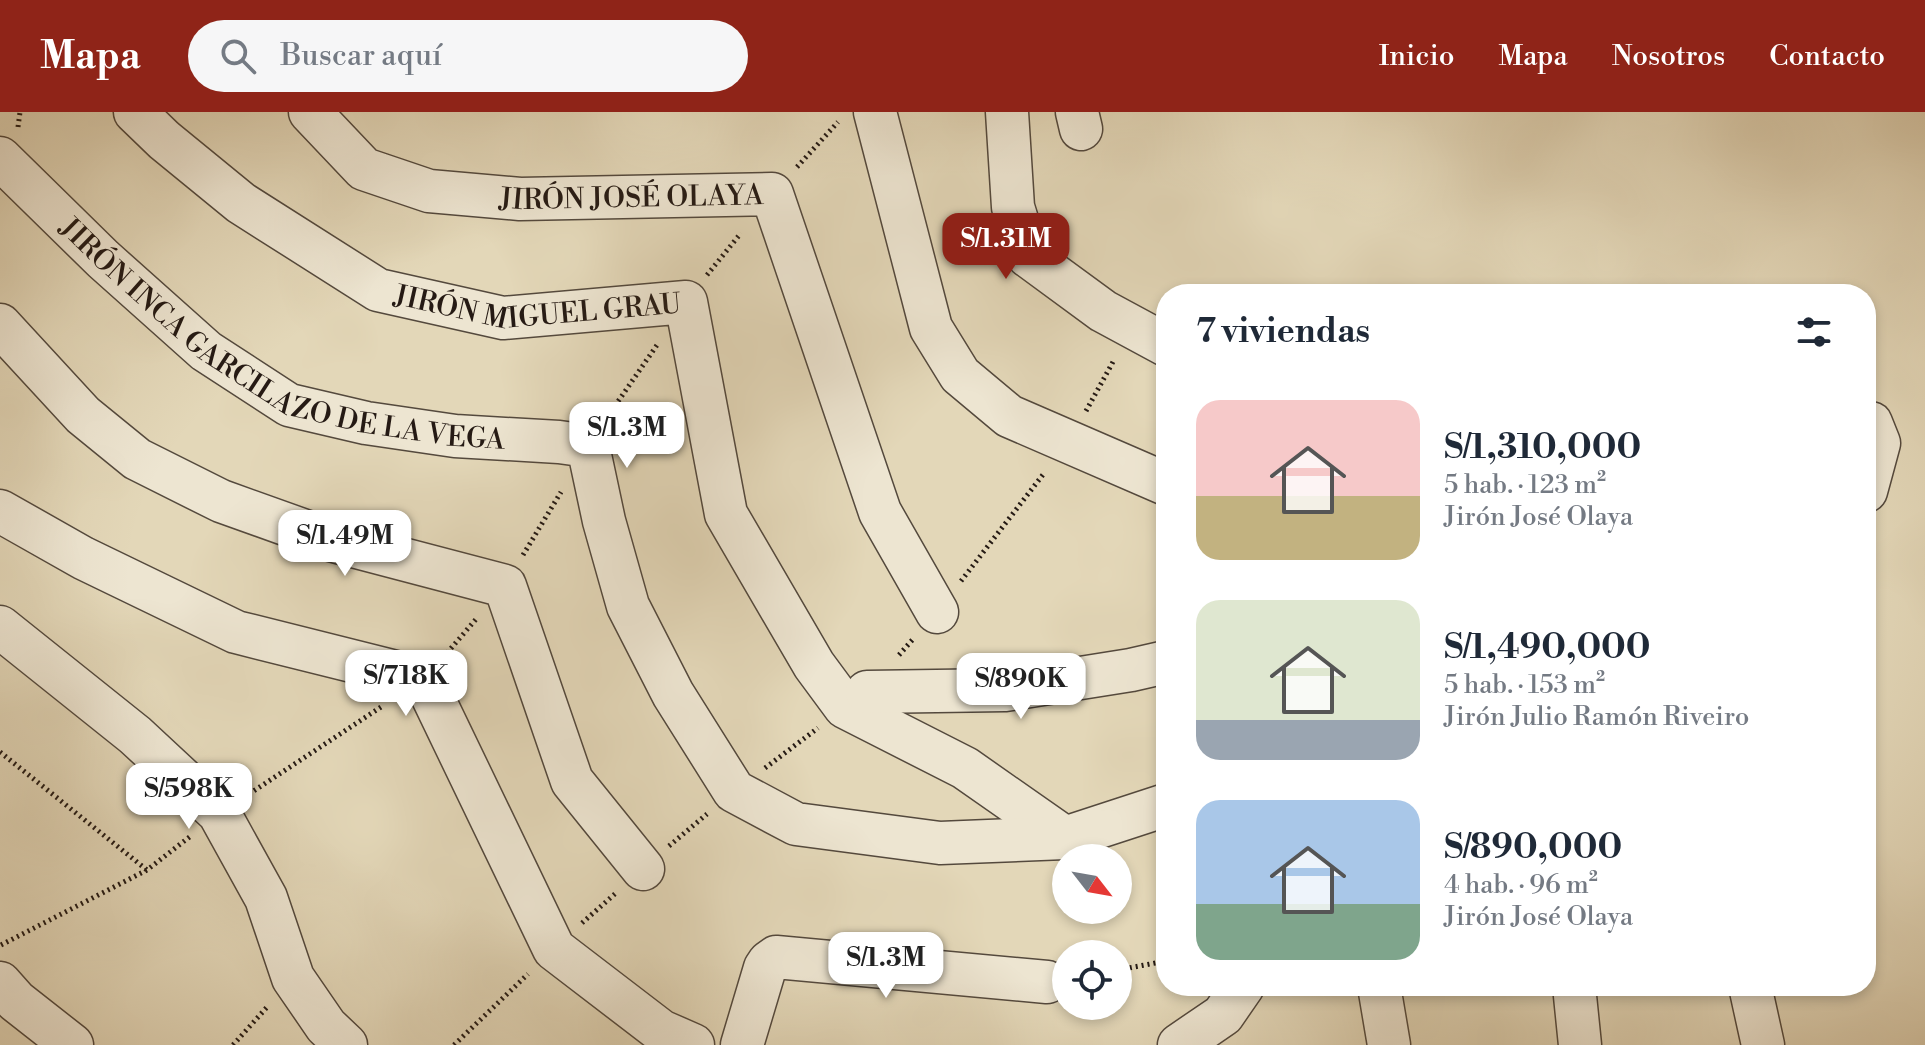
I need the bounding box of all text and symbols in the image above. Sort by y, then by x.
search box [188,20,748,92]
text: Mapa [40,33,140,80]
icon: search [216,34,260,78]
text: Buscar aquí [280,37,442,75]
text: Inicio [1379,39,1454,74]
text: Mapa [1498,39,1568,74]
text: Nosotros [1612,39,1725,74]
text: Contacto [1769,39,1885,74]
street label: JIRÓN JOSÉ OLAYA [497,178,765,218]
street label: JIRÓN INCA GARCILAZO DE LA VEGA [51,210,507,458]
pin: S/1.31M [932,213,1080,281]
text: S/1.31M [960,223,1052,255]
street label: JIRÓN MIGUEL GRAU [390,278,683,338]
icon: filters [1792,310,1836,354]
text: 7 viviendas [1196,311,1370,353]
pin: S/1.3M [562,402,692,470]
text: S/1.3M [587,412,667,444]
text: S/1,310,000 [1444,427,1641,469]
icon: home [1260,432,1356,528]
text: 5 hab. · 123 m² [1444,469,1606,501]
text: Jirón José Olaya [1444,501,1633,533]
pin: S/1.49M [271,510,419,578]
text: S/1.49M [296,520,394,552]
text: S/1,490,000 [1444,627,1651,669]
icon: home [1260,632,1356,728]
pin: S/718K [341,650,471,718]
pin: S/890K [956,653,1086,721]
text: S/718K [363,660,449,692]
text: S/890K [975,663,1067,695]
text: 5 hab. · 153 m² [1444,669,1605,701]
text: Jirón Julio Ramón Riveiro [1444,701,1749,733]
pin: S/598K [124,763,254,831]
text: S/598K [144,773,234,805]
text: S/890,000 [1444,827,1622,869]
icon: home [1260,832,1356,928]
north arrow [1052,844,1132,924]
map controls [1052,844,1132,1020]
text: 4 hab. · 96 m² [1444,869,1598,901]
text: Jirón José Olaya [1444,901,1633,933]
pin: S/1.3M [821,932,951,1000]
button: locate [1052,940,1132,1020]
text: S/1.3M [846,942,926,974]

